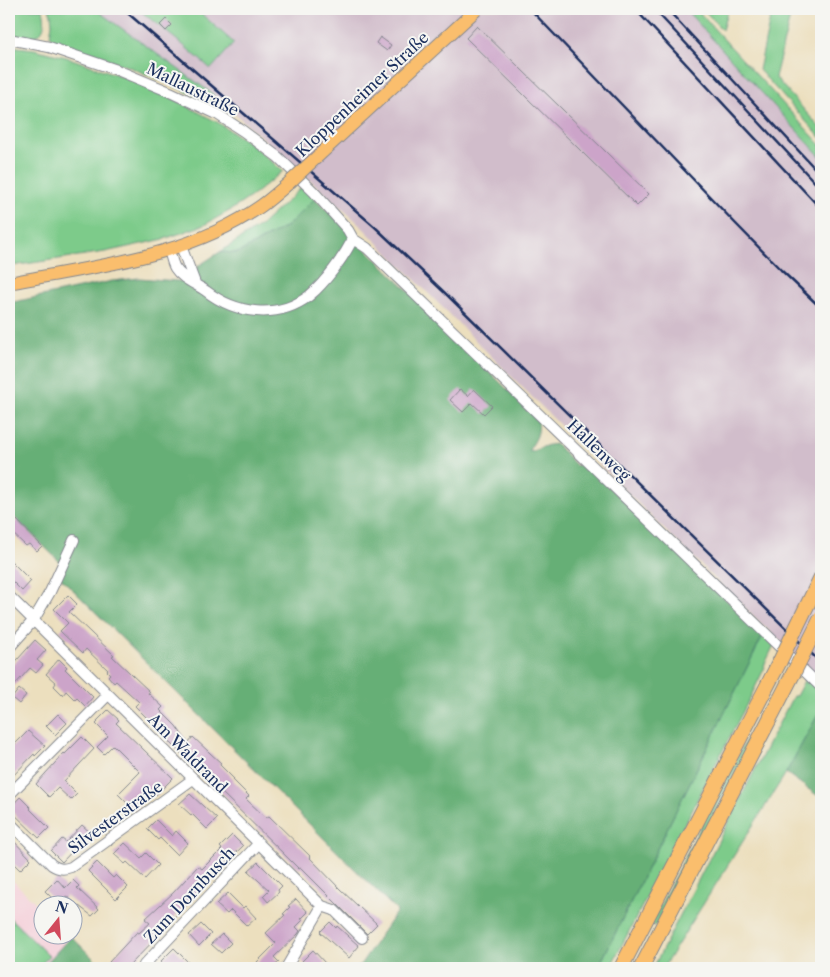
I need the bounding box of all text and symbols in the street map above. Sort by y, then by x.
street label: Kloppenheimer Straße [291,27,433,161]
street label: Mallaustraße [144,58,242,120]
street label: Hallenweg [563,415,635,485]
street label: Am Waldrand [143,708,232,797]
street label: Silvesterstraße [64,776,166,858]
street label: Zum Dornbusch [139,843,239,947]
north arrow [32,894,82,944]
text: N [53,897,70,918]

